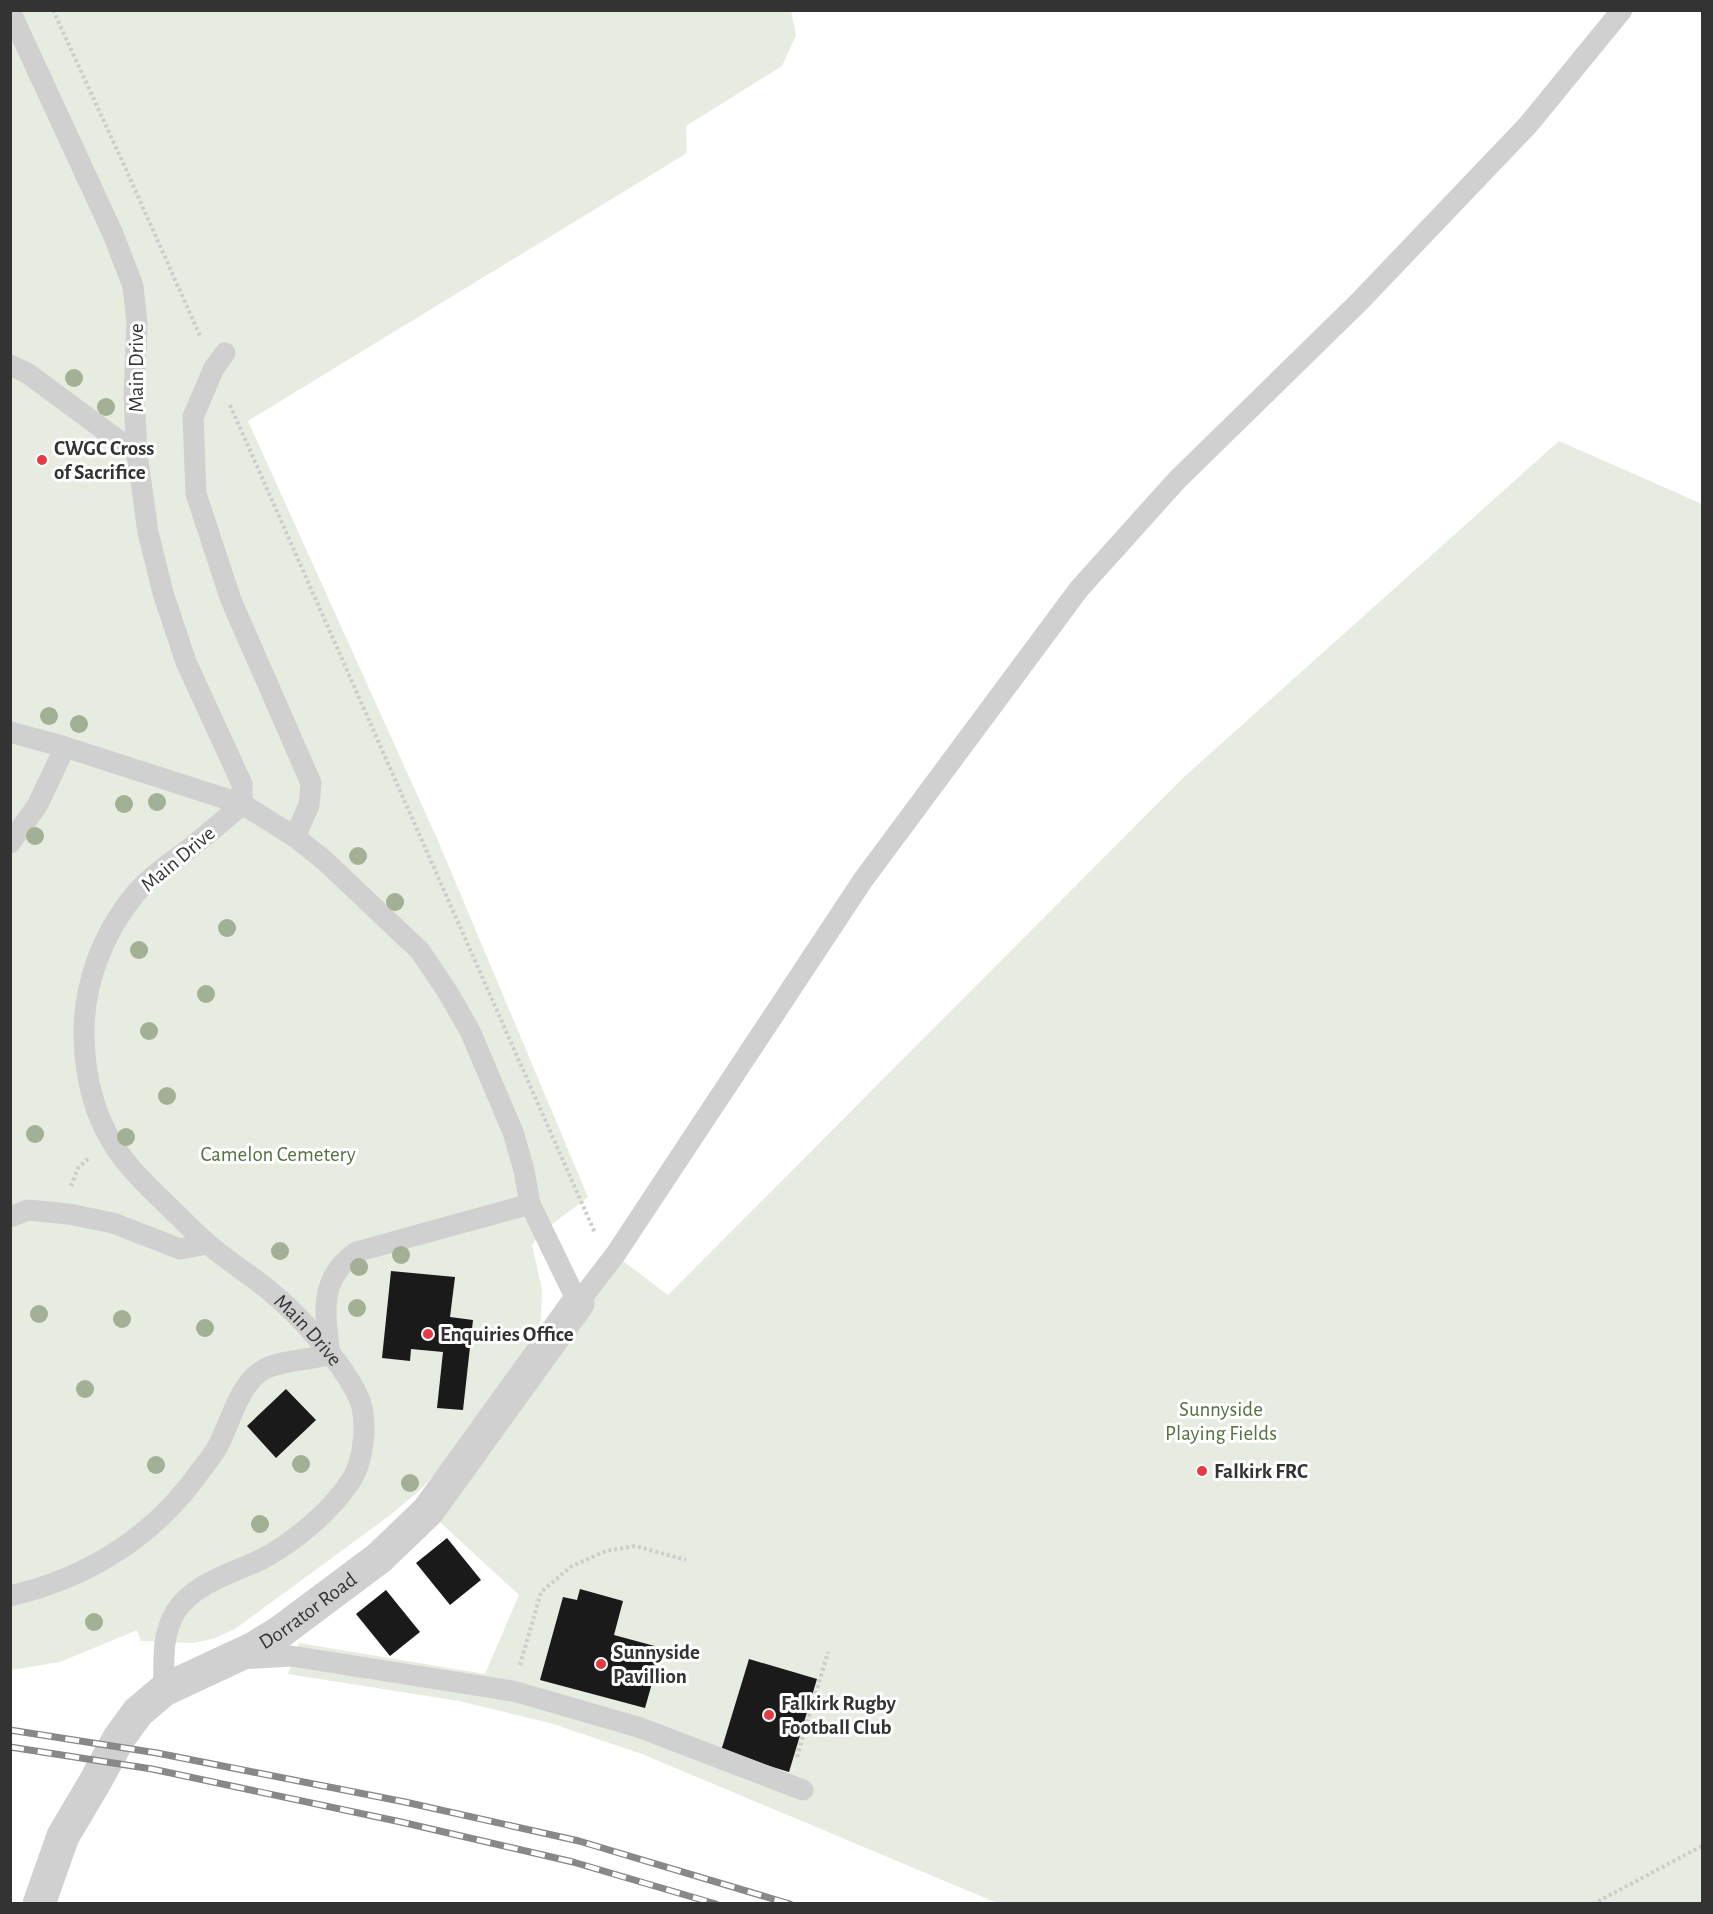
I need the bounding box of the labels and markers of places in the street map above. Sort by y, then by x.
place label: CWGC Cross of Sacrifice [54,438,154,483]
marker: CWGC Cross of Sacrifice [35,453,49,467]
place label: Enquiries Office [440,1324,574,1345]
marker: Enquiries Office [421,1327,435,1341]
place label: Falkirk FRC [1214,1461,1308,1482]
marker: Falkirk FRC [1195,1464,1209,1478]
place label: Sunnyside Pavillion [613,1642,700,1687]
marker: Sunnyside Pavillion [594,1657,608,1671]
place label: Falkirk Rugby Football Club [781,1693,896,1738]
marker: Falkirk Rugby Football Club [762,1708,776,1722]

